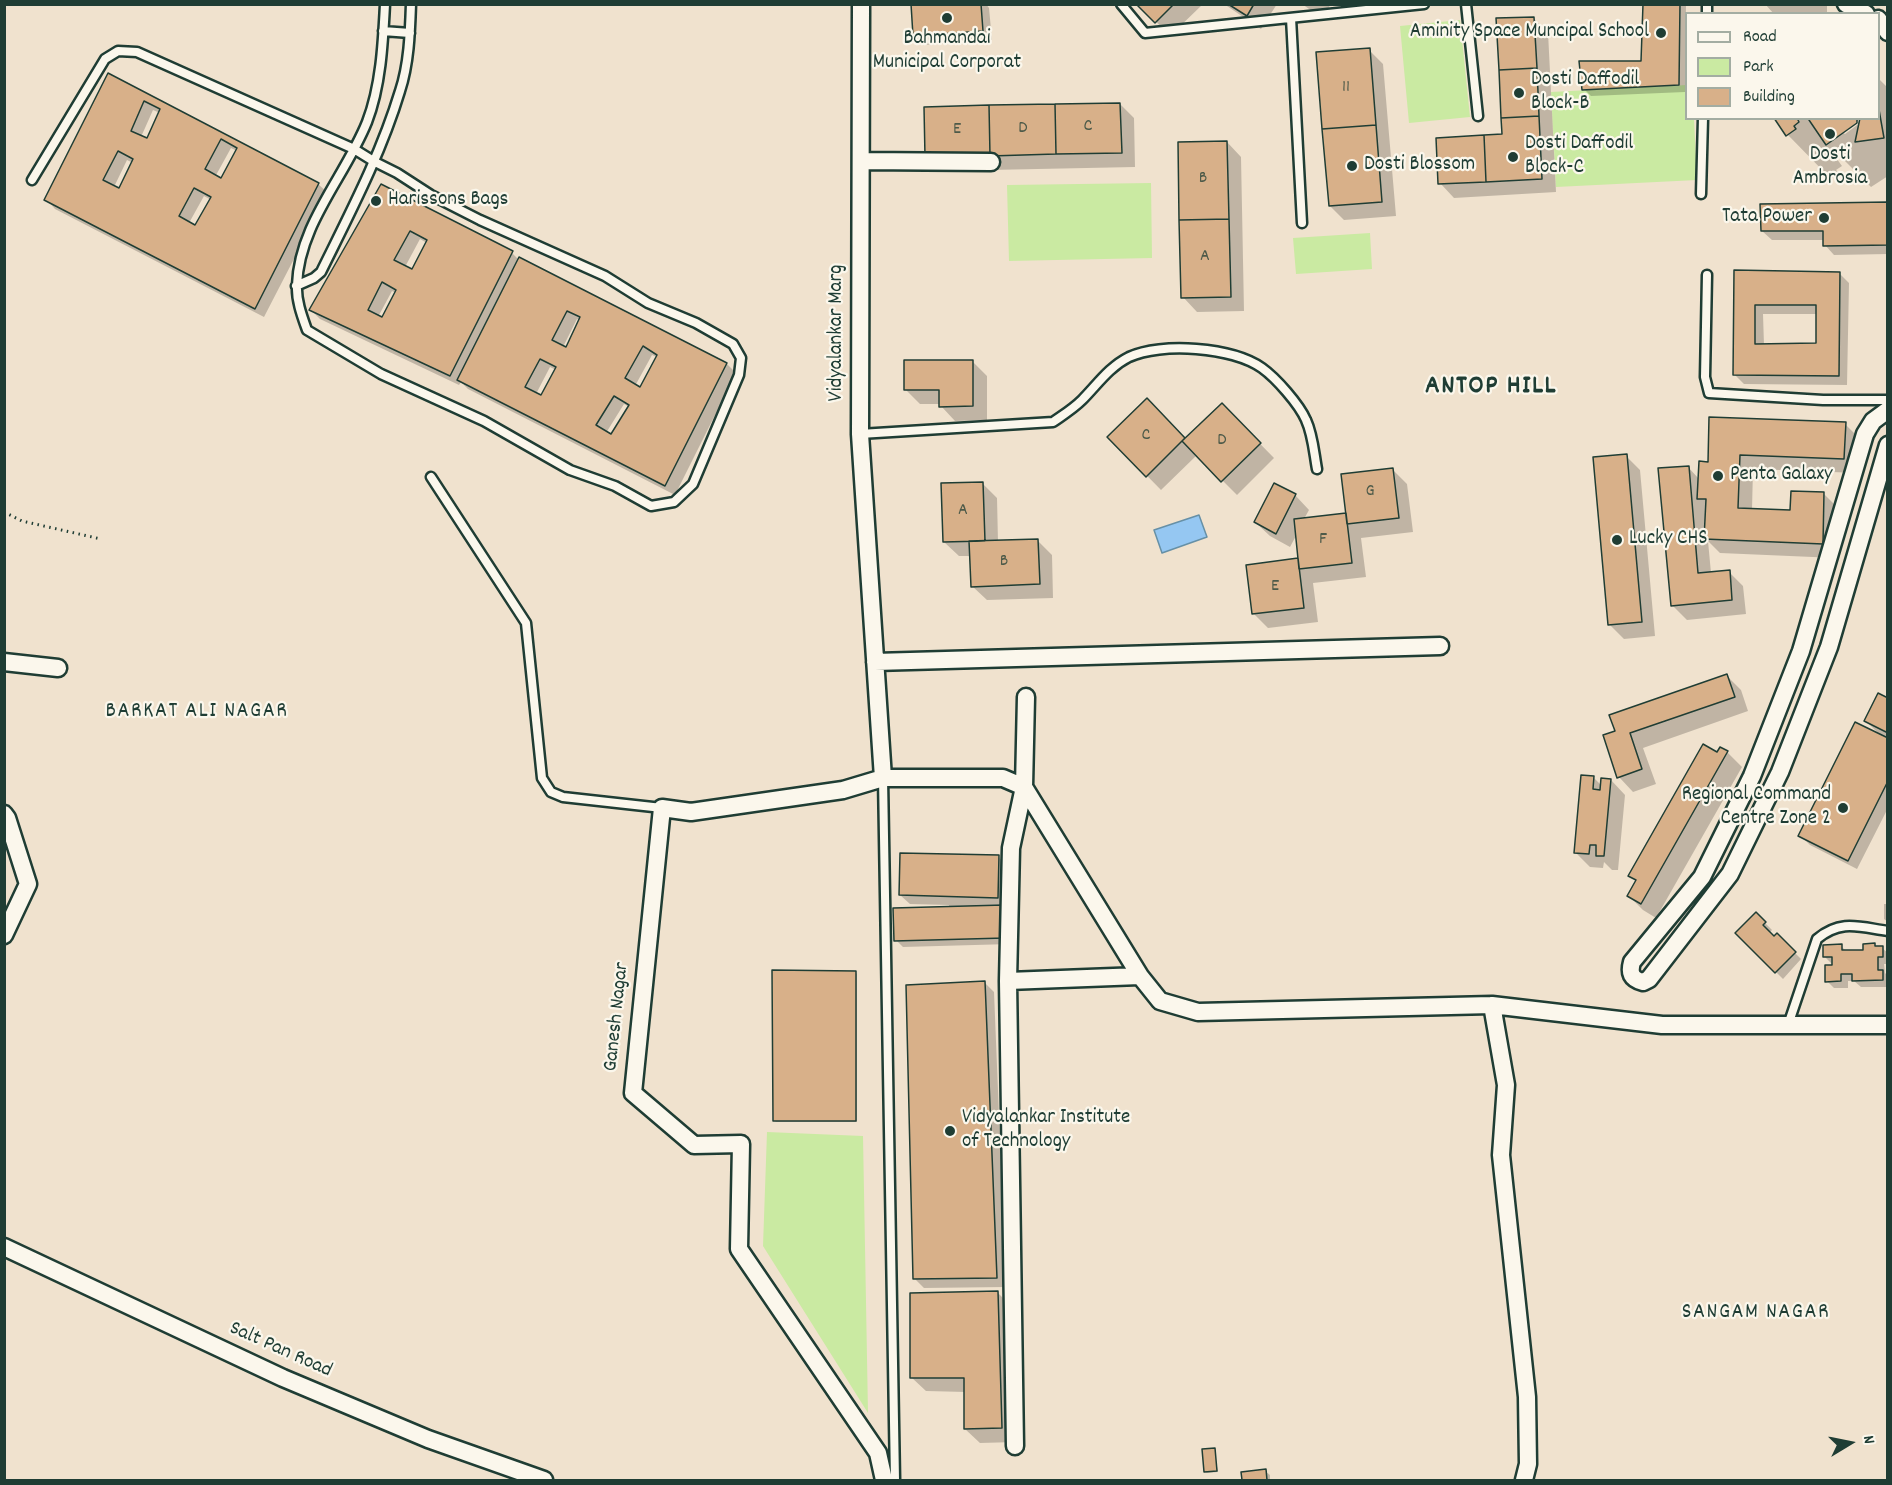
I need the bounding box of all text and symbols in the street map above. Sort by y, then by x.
marker: Bahmandai Municipal Corporat [940,11,954,25]
legend [1685,12,1880,120]
place label: Aminity Space Muncipal School [1410,20,1649,46]
text: Road [1743,25,1777,50]
marker: Aminity Space Muncipal School [1654,26,1668,40]
place label: Bahmandai Municipal Corporat [873,27,1021,77]
text: Park [1743,55,1774,80]
place label: Dosti Daffodil Block-B [1531,68,1639,118]
house number: 11 [1342,78,1350,100]
text: Building [1743,85,1795,110]
marker: Dosti Daffodil Block-B [1512,86,1526,100]
house number: C [1084,117,1092,139]
house number: D [1018,119,1028,141]
house number: E [953,120,961,142]
marker: Dosti Ambrosia [1823,127,1837,141]
place label: Dosti Daffodil Block-C [1525,132,1633,182]
place label: Dosti Ambrosia [1793,143,1867,193]
marker: Dosti Daffodil Block-C [1506,150,1520,164]
place label: Dosti Blossom [1364,153,1475,179]
marker: Dosti Blossom [1345,159,1359,173]
house number: B [1199,169,1207,191]
place label: Harissons Bags [388,188,508,214]
marker: Harissons Bags [369,194,383,208]
place label: Tata Power [1722,205,1812,231]
marker: Tata Power [1817,211,1831,225]
house number: A [1200,247,1210,269]
street label: Vidyalankar Marg [825,265,851,401]
district label: ANTOP HILL [1425,372,1557,404]
house number: C [1142,426,1150,448]
house number: D [1217,431,1227,453]
place label: Penta Galaxy [1730,463,1832,489]
marker: Penta Galaxy [1711,469,1725,483]
house number: G [1365,482,1375,504]
house number: A [958,501,968,523]
place label: Lucky CHS [1629,527,1707,553]
house number: F [1319,530,1327,552]
marker: Lucky CHS [1610,533,1624,547]
house number: B [1000,552,1008,574]
house number: E [1271,577,1279,599]
district label: BARKAT ALI NAGAR [106,700,288,726]
place label: Regional Command Centre Zone 2 [1682,783,1831,833]
marker: Regional Command Centre Zone 2 [1836,801,1850,815]
street label: Ganesh Nagar [600,961,636,1073]
place label: Vidyalankar Institute of Technology [962,1106,1130,1156]
marker: Vidyalankar Institute of Technology [943,1124,957,1138]
district label: SANGAM NAGAR [1682,1301,1830,1327]
street label: Salt Pan Road [225,1317,335,1385]
north arrow [1820,1413,1880,1473]
text: N [1856,1434,1880,1446]

